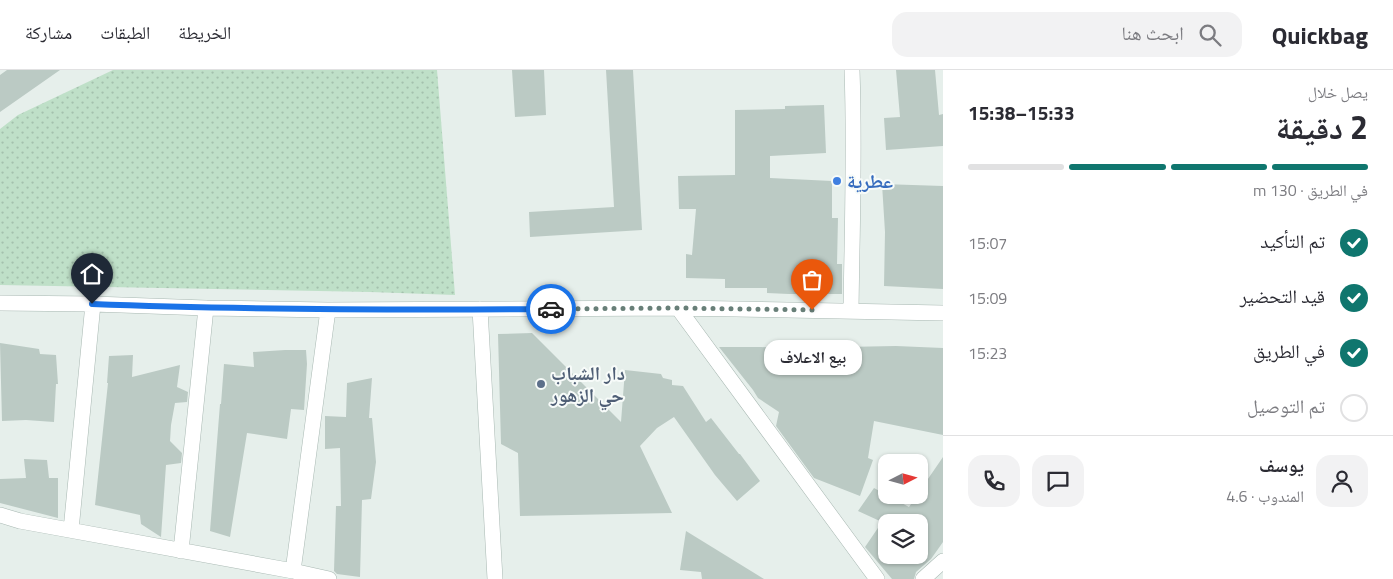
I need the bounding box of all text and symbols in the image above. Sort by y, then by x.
search box [892,12,1242,57]
text: Quickbag [1272,17,1368,53]
text: ابحث هنا [1122,18,1184,47]
text: مشاركة [25,19,72,46]
text: الطبقات [100,19,150,46]
text: الخريطة [178,19,231,46]
icon: search [1196,21,1224,49]
text: يصل خلال [1308,80,1368,104]
text: 15:33–15:38 [968,98,1075,127]
text: 2 دقيقة [1276,103,1368,151]
place label: عطرية [847,166,893,195]
marker: عطرية [831,175,843,187]
text: في الطريق · 130 m [1253,178,1368,202]
text: تم التأكيد [1260,226,1325,255]
icon: check [1340,229,1368,257]
text: 15:07 [968,231,1007,255]
pin [71,253,113,304]
pin [791,259,833,310]
icon: home [78,260,106,288]
icon: bag [798,266,826,294]
text: قيد التحضير [1240,281,1325,310]
courier [526,284,576,334]
icon: check [1340,284,1368,312]
text: 15:09 [968,286,1007,310]
icon: car [537,295,565,323]
text: في الطريق [1253,336,1325,365]
icon: check [1340,339,1368,367]
callout: بيع الاعلاف [763,340,861,375]
text: 15:23 [968,341,1007,365]
text: بيع الاعلاف [780,345,846,369]
place label: دار الشباب حي الزهور [550,358,625,411]
marker: دار الشباب حي الزهور [535,378,547,390]
text: تم التوصيل [1247,391,1325,420]
text: يوسف [1259,450,1304,479]
north arrow [878,454,928,504]
map controls [878,454,928,564]
button: phone [968,455,1020,507]
button: chat [1032,455,1084,507]
button: person [1316,455,1368,507]
text: المندوب · 4.6 [1226,484,1304,508]
button: layers [878,514,928,564]

